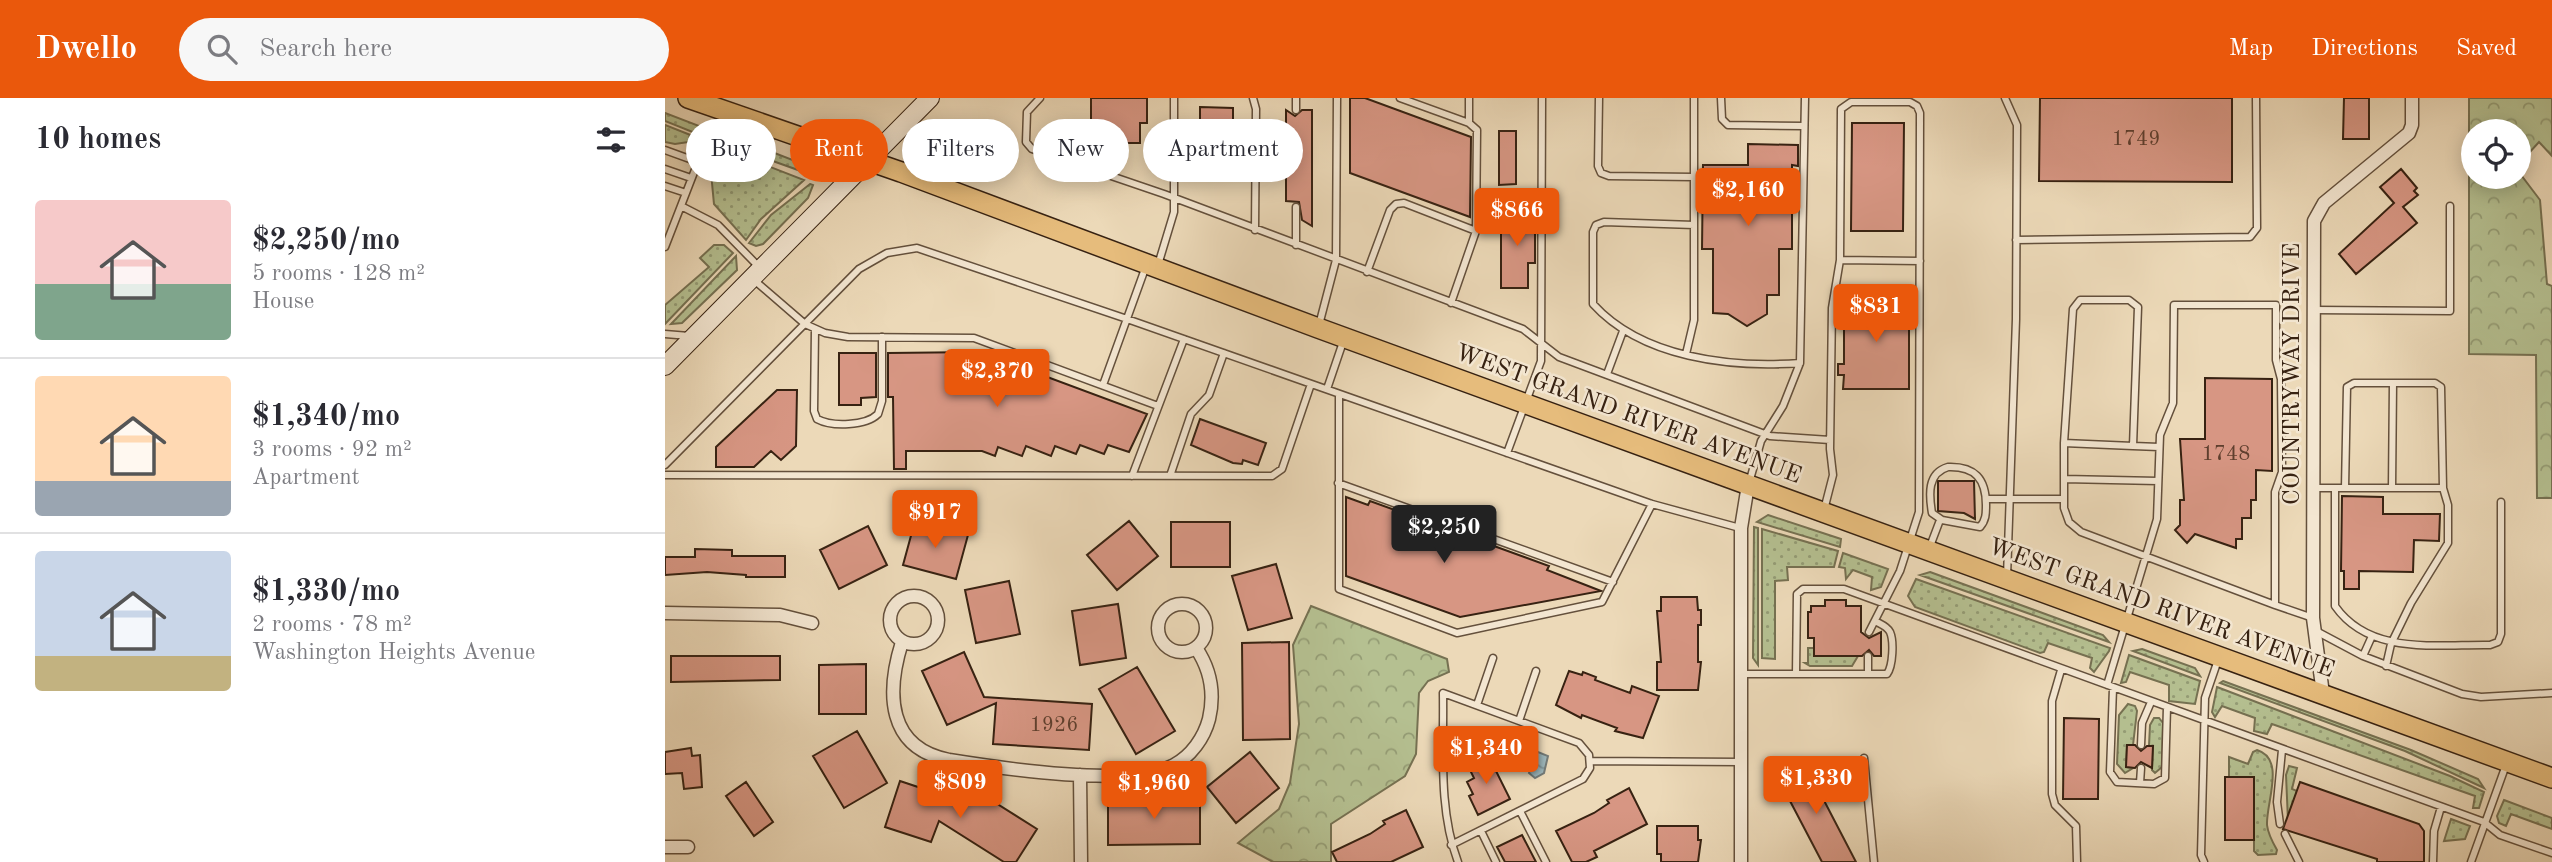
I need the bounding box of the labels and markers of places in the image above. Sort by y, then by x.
pin: $2,160 [1691,169,1805,228]
pin: $866 [1476,188,1558,248]
pin: $831 [1835,285,1917,344]
pin: $2,370 [940,350,1054,409]
pin: $917 [894,490,976,550]
pin: $2,250 [1387,505,1501,565]
pin: $1,340 [1429,726,1543,786]
pin: $1,330 [1759,756,1873,816]
pin: $809 [919,760,1001,820]
pin: $1,960 [1097,762,1211,821]

